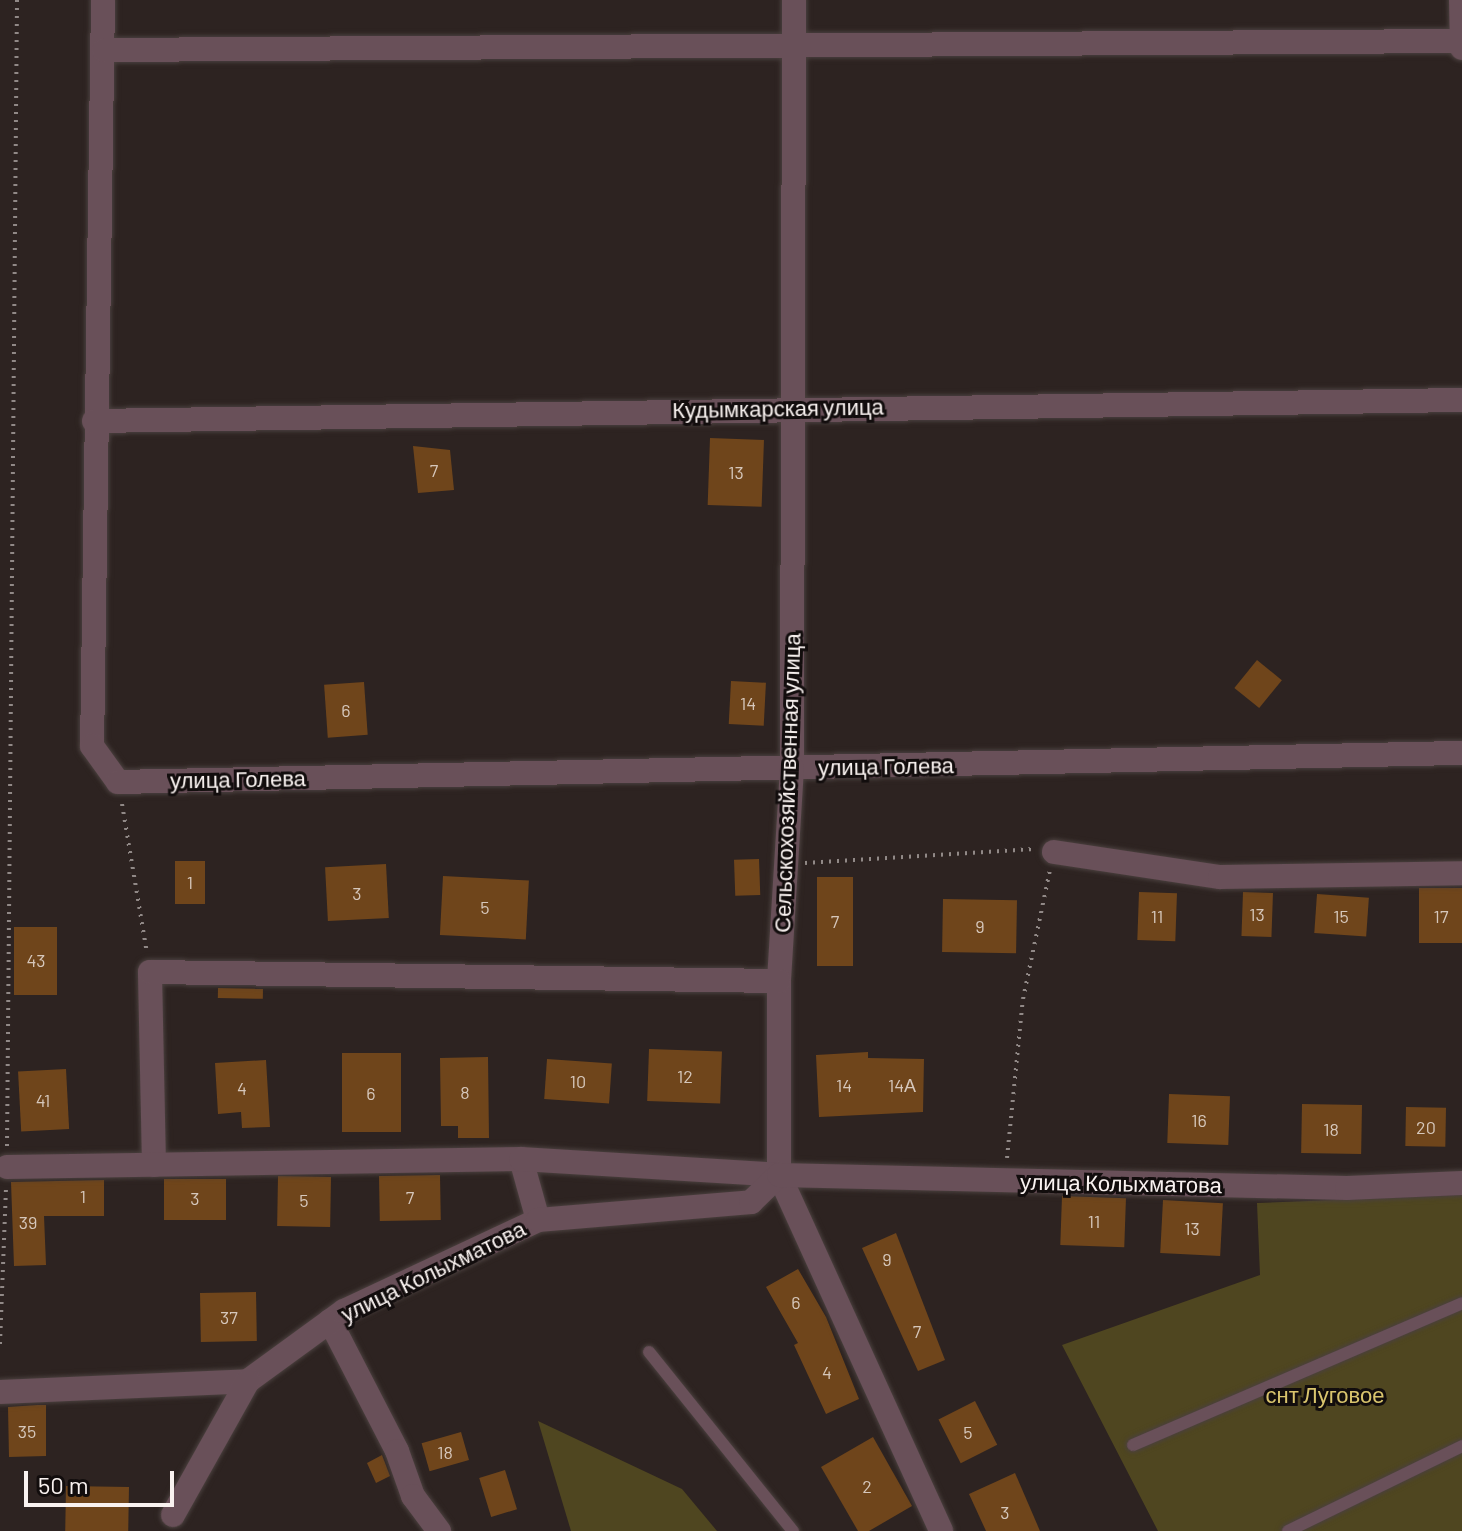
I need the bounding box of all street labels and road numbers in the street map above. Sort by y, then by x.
street label: Кудымкарская улица [672,393,884,423]
street label: Сельскохозяйственная улица [769,633,805,933]
street label: улица Голева [818,752,954,780]
street label: улица Голева [170,765,306,793]
street label: улица Колыхматова [1020,1168,1222,1198]
street label: улица Колыхматова [337,1215,529,1327]

